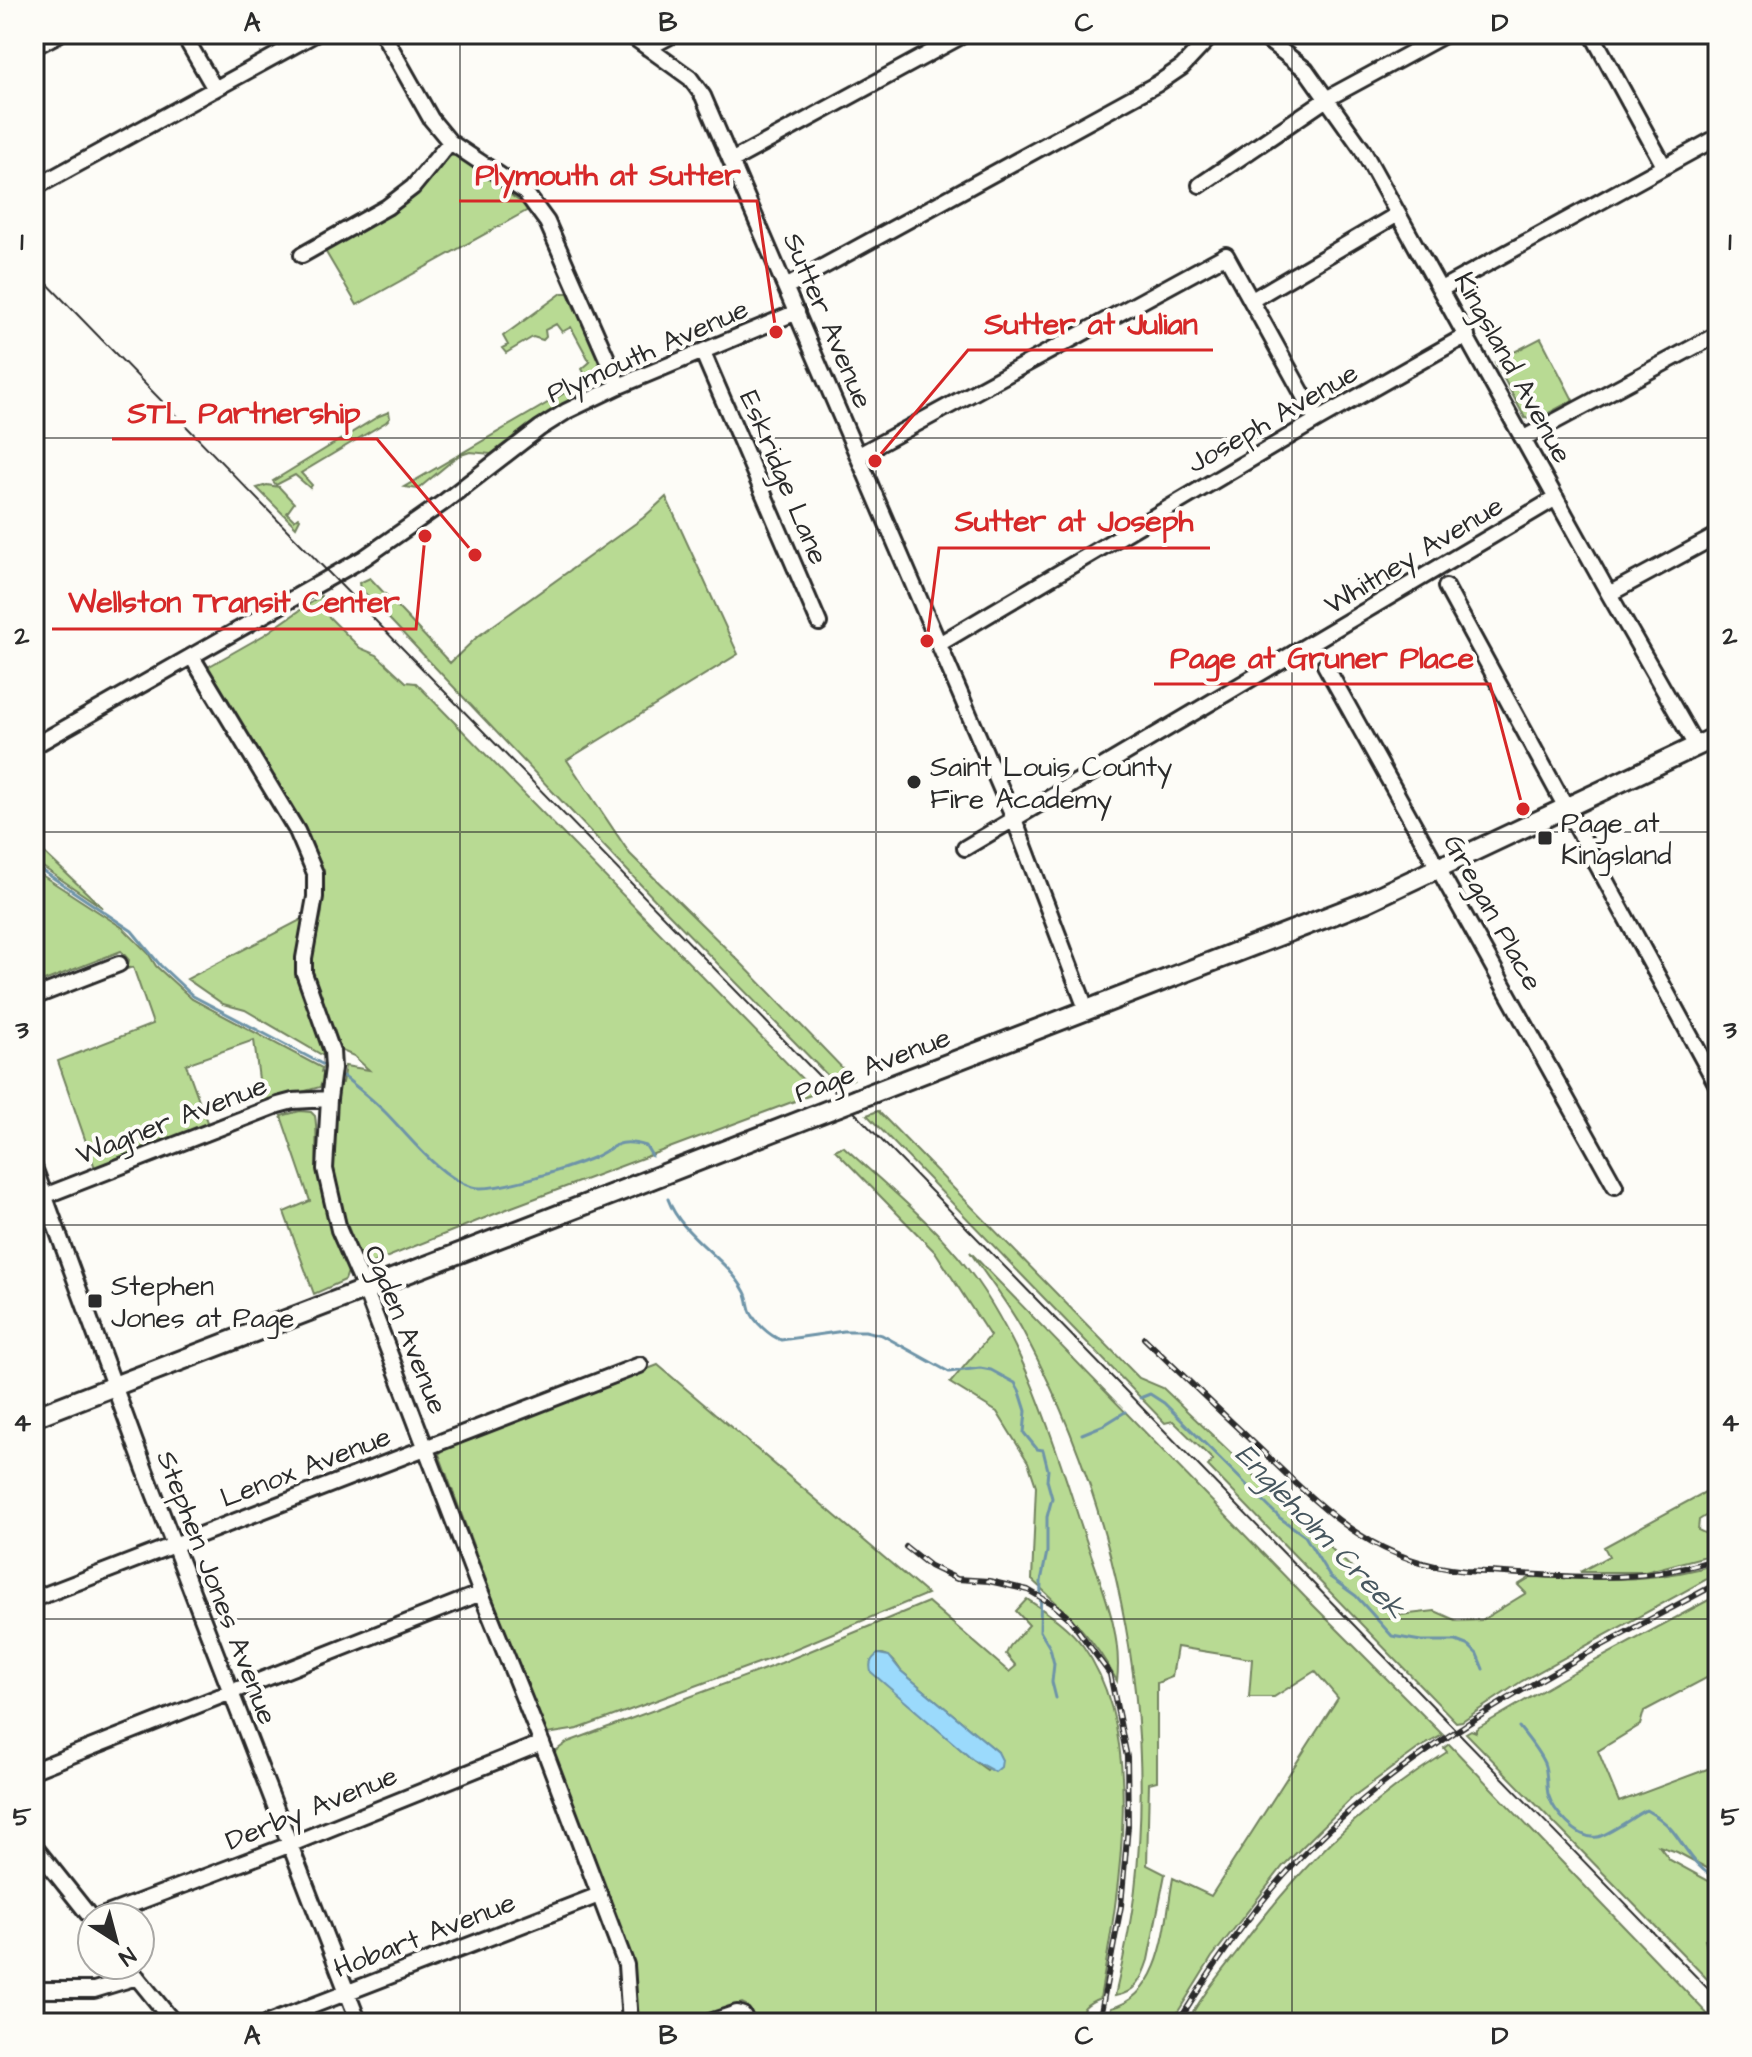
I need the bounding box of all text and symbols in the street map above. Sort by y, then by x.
text: A [244,5,261,41]
text: B [659,5,678,41]
text: C [1075,5,1094,41]
text: D [1492,5,1509,41]
callout: Plymouth at Sutter [459,147,757,201]
text: Plymouth at Sutter [475,155,741,199]
text: 1 [20,224,24,260]
text: 1 [1728,224,1732,260]
street label: Sutter Avenue [773,227,882,415]
street label: Kingsland Avenue [1443,265,1581,471]
street label: Plymouth Avenue [541,289,755,415]
callout: Sutter at Julian [968,296,1213,350]
text: Sutter at Julian [983,304,1198,346]
street label: Joseph Avenue [1180,354,1365,483]
callout: STL Partnership [112,385,377,439]
street label: Eskridge Lane [729,385,838,571]
text: STL Partnership [127,393,361,436]
street label: Whitney Avenue [1317,486,1512,626]
callout: Sutter at Joseph [939,494,1210,548]
text: Sutter at Joseph [954,501,1194,544]
callout: Wellston Transit Center [52,575,416,629]
text: Wellston Transit Center [67,582,400,624]
text: 2 [14,618,30,654]
text: 2 [1722,618,1738,654]
callout: Page at Gruner Place [1154,630,1490,684]
text: Page at Gruner Place [1170,638,1474,682]
place label: Saint Louis County Fire Academy [930,748,1172,821]
marker: Saint Louis County Fire Academy [905,773,923,791]
place label: Page at Kingsland [1561,804,1672,876]
street label: Gregan Place [1433,828,1552,998]
marker: Page at Kingsland [1536,829,1554,847]
text: 3 [14,1012,29,1048]
text: 3 [1722,1012,1737,1048]
street label: Page Avenue [789,1018,956,1114]
street label: Wagner Avenue [70,1066,273,1176]
street label: Ogden Avenue [353,1239,457,1420]
place label: Stephen Jones at Page [111,1267,294,1339]
marker: Stephen Jones at Page [86,1292,104,1310]
text: 4 [13,1405,31,1441]
text: 4 [1721,1405,1739,1441]
street label: Lenox Avenue [215,1417,396,1518]
water label: Engleholm Creek [1225,1435,1416,1630]
street label: Stephen Jones Avenue [146,1445,287,1730]
street label: Derby Avenue [220,1756,404,1862]
text: 5 [13,1799,32,1835]
text: 5 [1721,1799,1740,1835]
street label: Hobart Avenue [328,1883,521,1988]
north arrow [76,1901,156,1981]
text: N [112,1939,142,1973]
text: A [244,2018,261,2054]
text: B [659,2018,678,2054]
text: C [1075,2018,1094,2054]
text: D [1492,2018,1509,2054]

